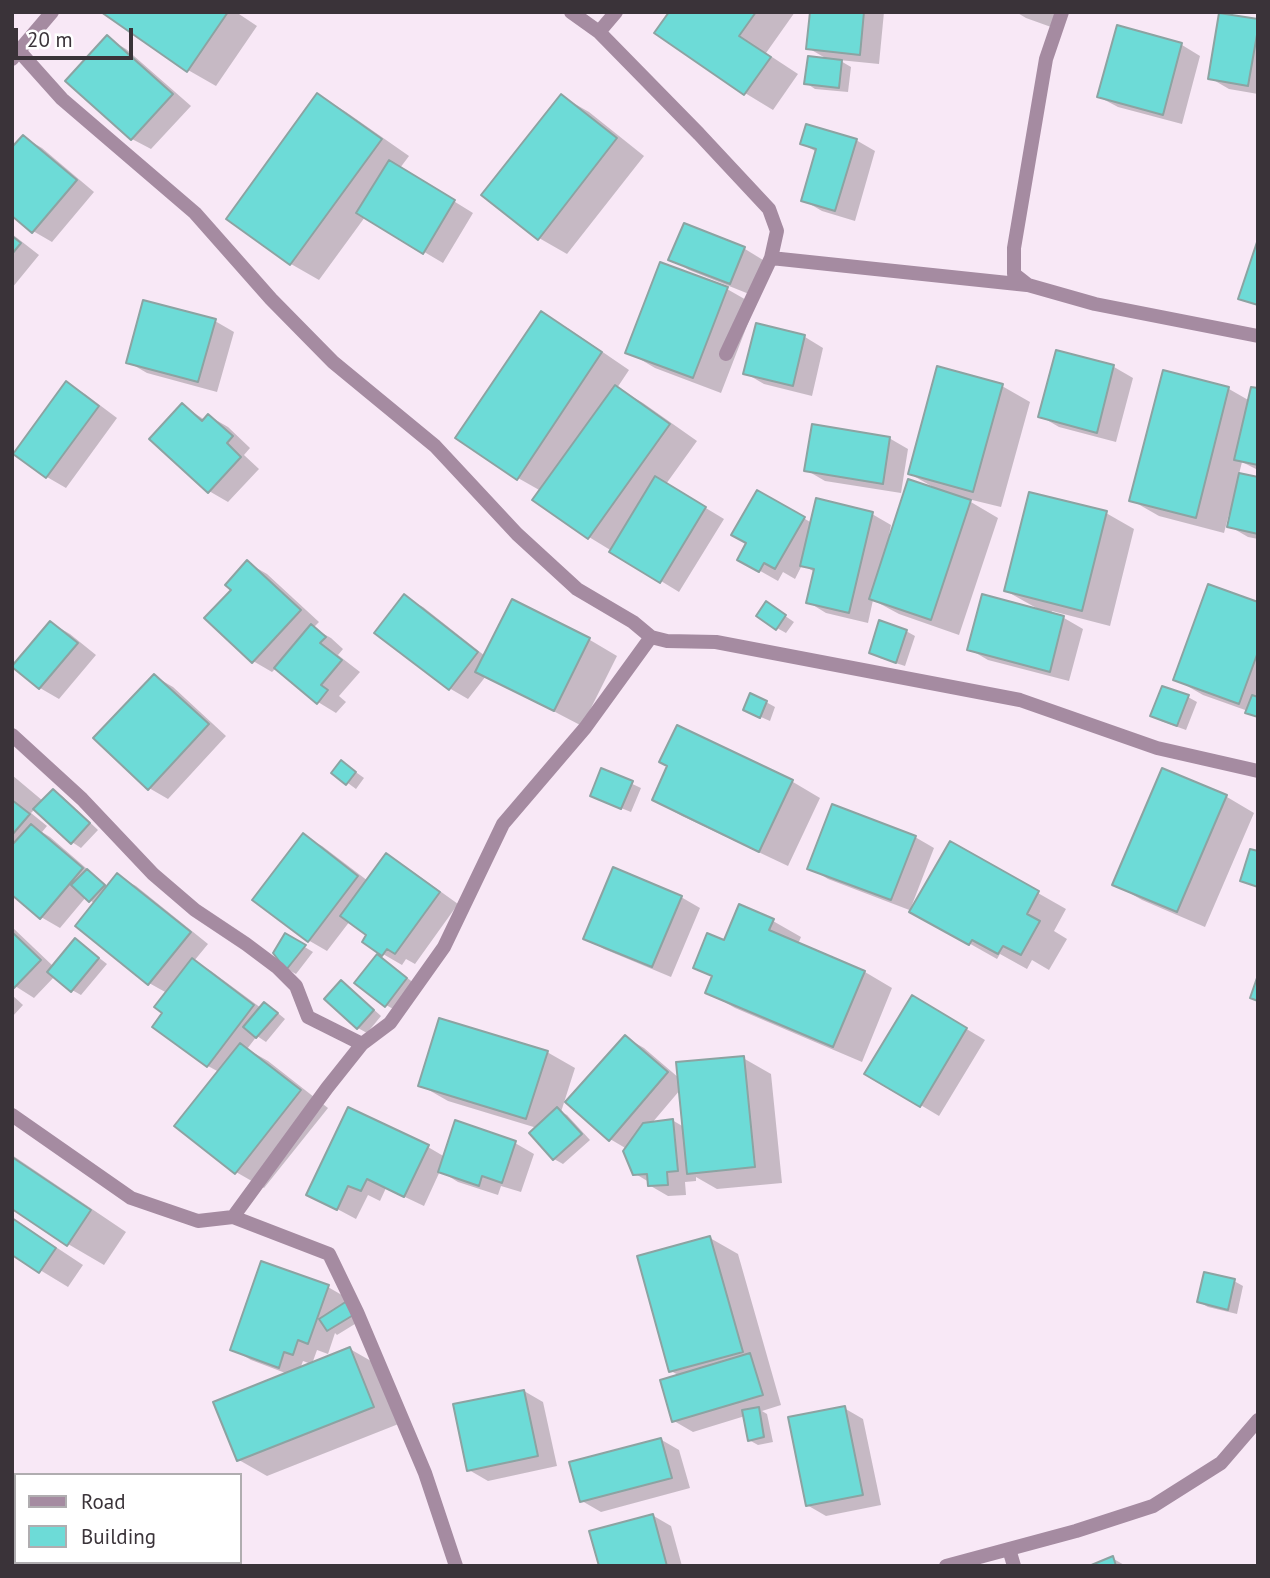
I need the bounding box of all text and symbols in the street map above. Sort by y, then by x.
scale bar [18,14,136,58]
text: 20 m [27,26,73,53]
legend [14,1473,242,1564]
text: Road [81,1488,125,1515]
text: Building [81,1523,156,1550]

